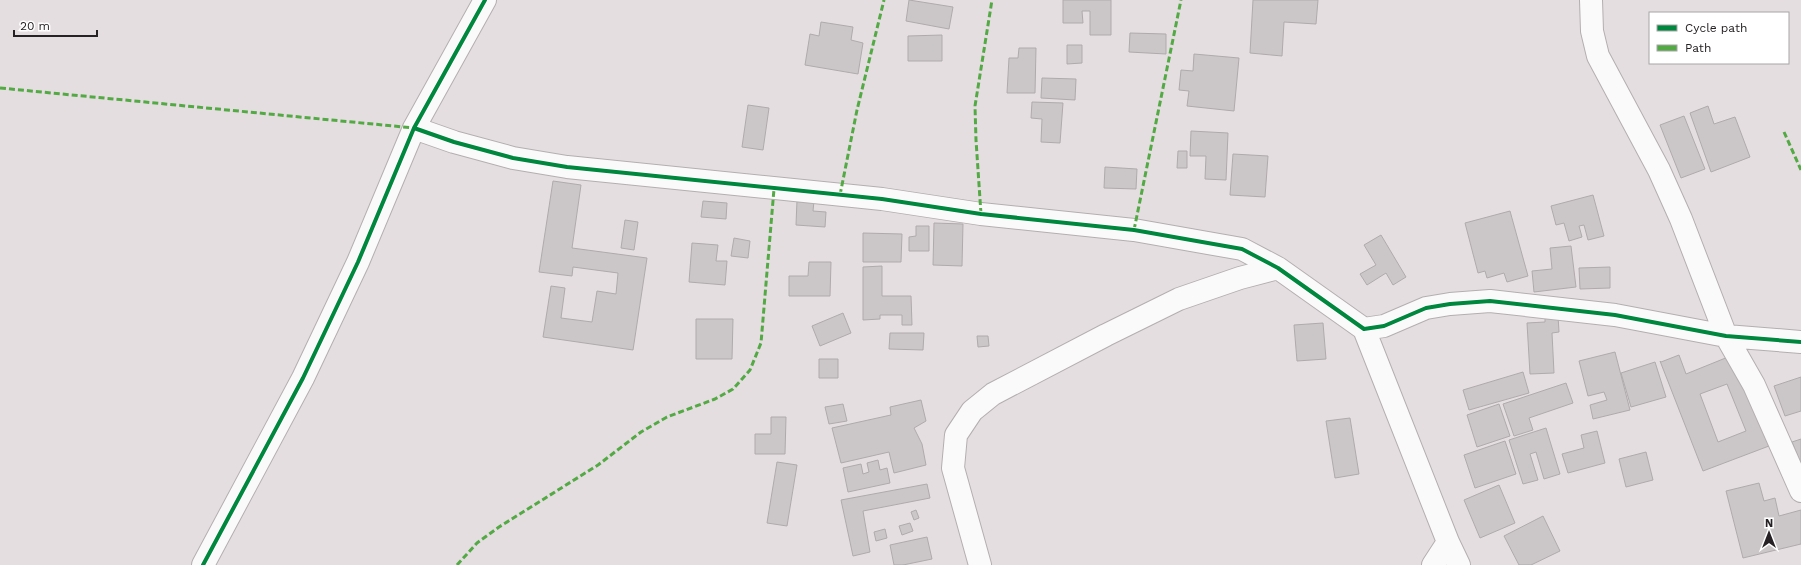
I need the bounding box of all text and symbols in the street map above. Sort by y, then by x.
scale bar [14,12,97,38]
legend [1649,12,1789,64]
text: 20 m [20,19,50,33]
text: Cycle path [1685,21,1747,35]
text: Path [1685,41,1711,55]
north arrow [1749,513,1789,553]
text: N [1765,517,1773,530]

